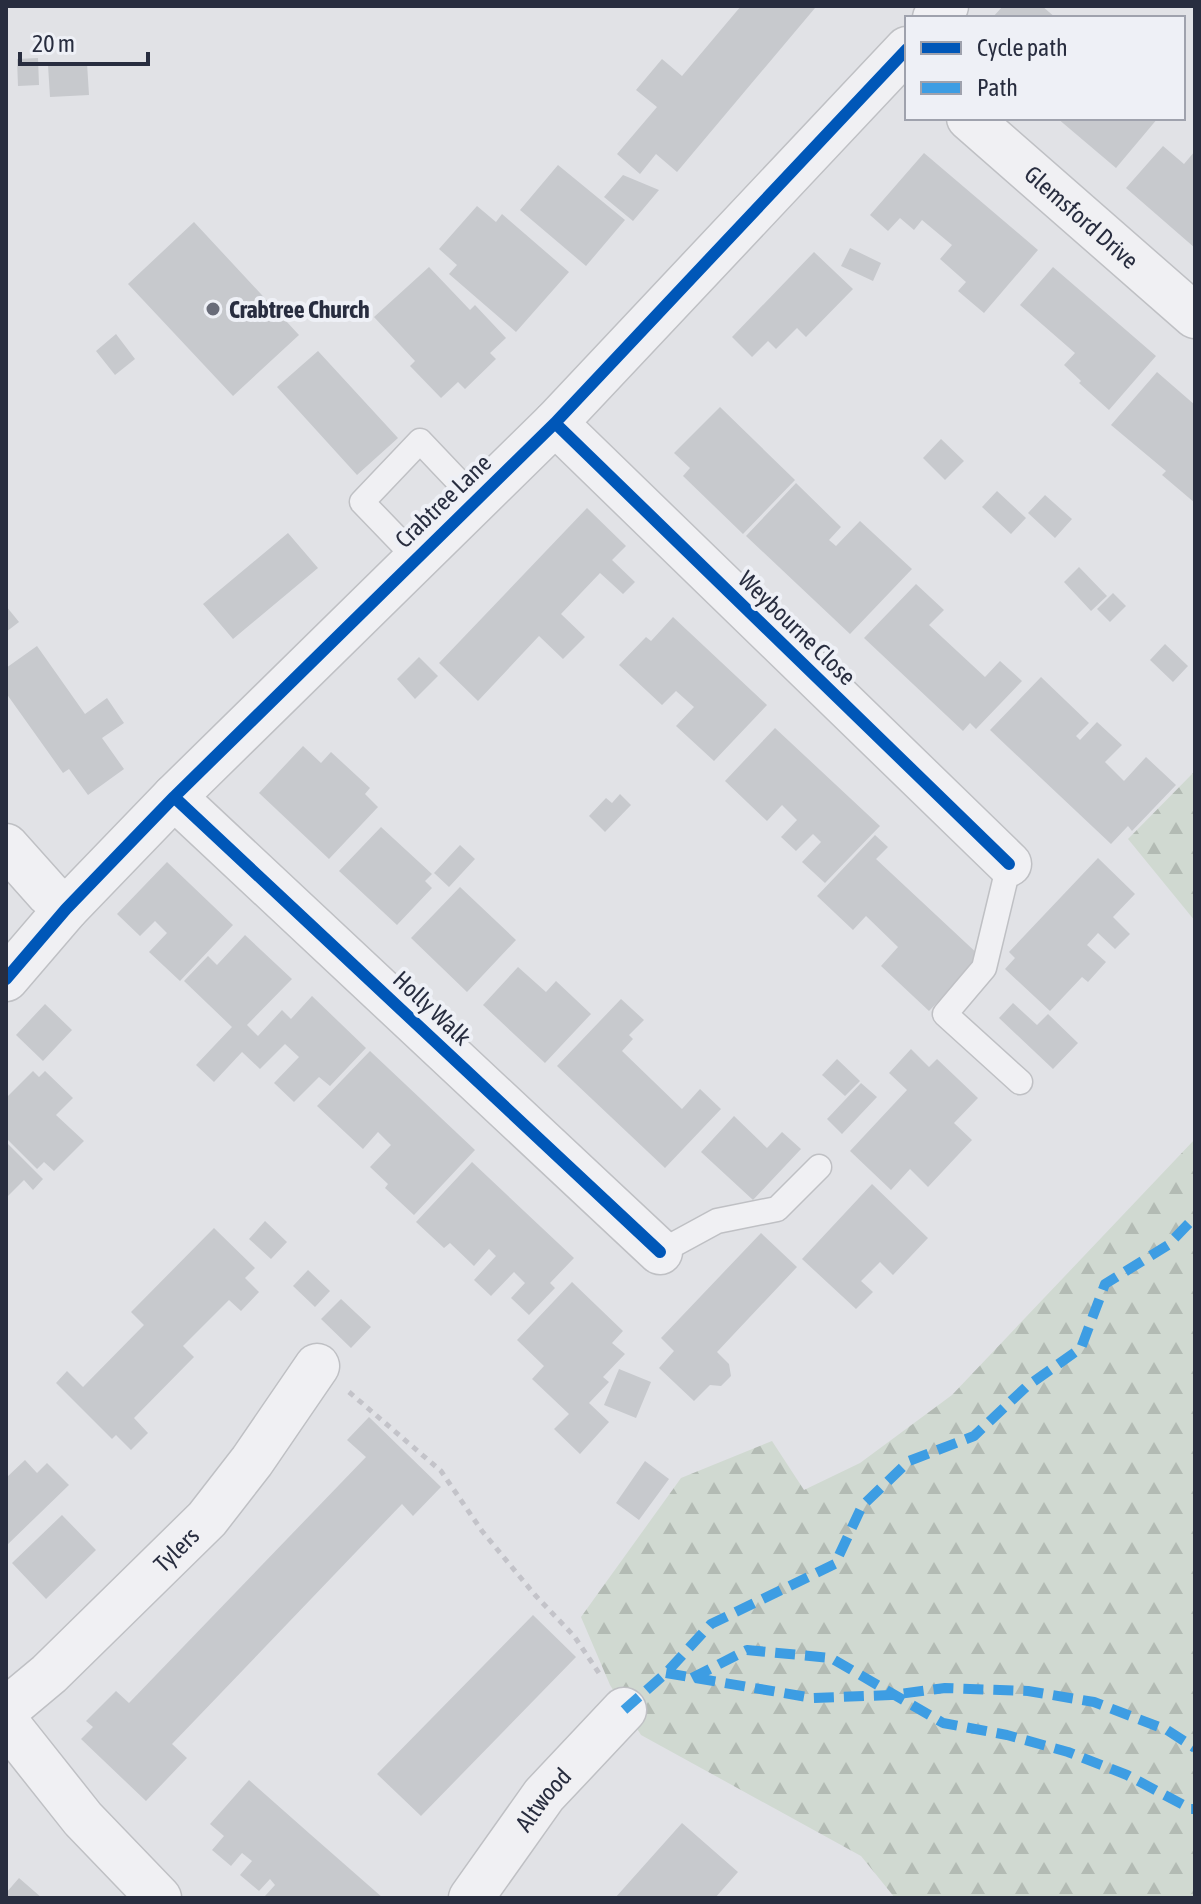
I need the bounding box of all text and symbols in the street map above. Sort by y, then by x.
scale bar [20,16,148,66]
legend [905,16,1185,120]
text: 20 m [32,30,75,57]
text: Cycle path [977,34,1068,61]
text: Path [977,74,1018,101]
street label: Glemsford Drive [1020,160,1144,274]
place label: Crabtree Church [229,296,370,323]
marker: Crabtree Church [204,300,222,318]
street label: Crabtree Lane [390,449,496,553]
street label: Weybourne Close [733,566,861,690]
street label: Holly Walk [388,966,477,1051]
street label: Tylers [148,1522,204,1577]
street label: Altwood [509,1762,576,1836]

